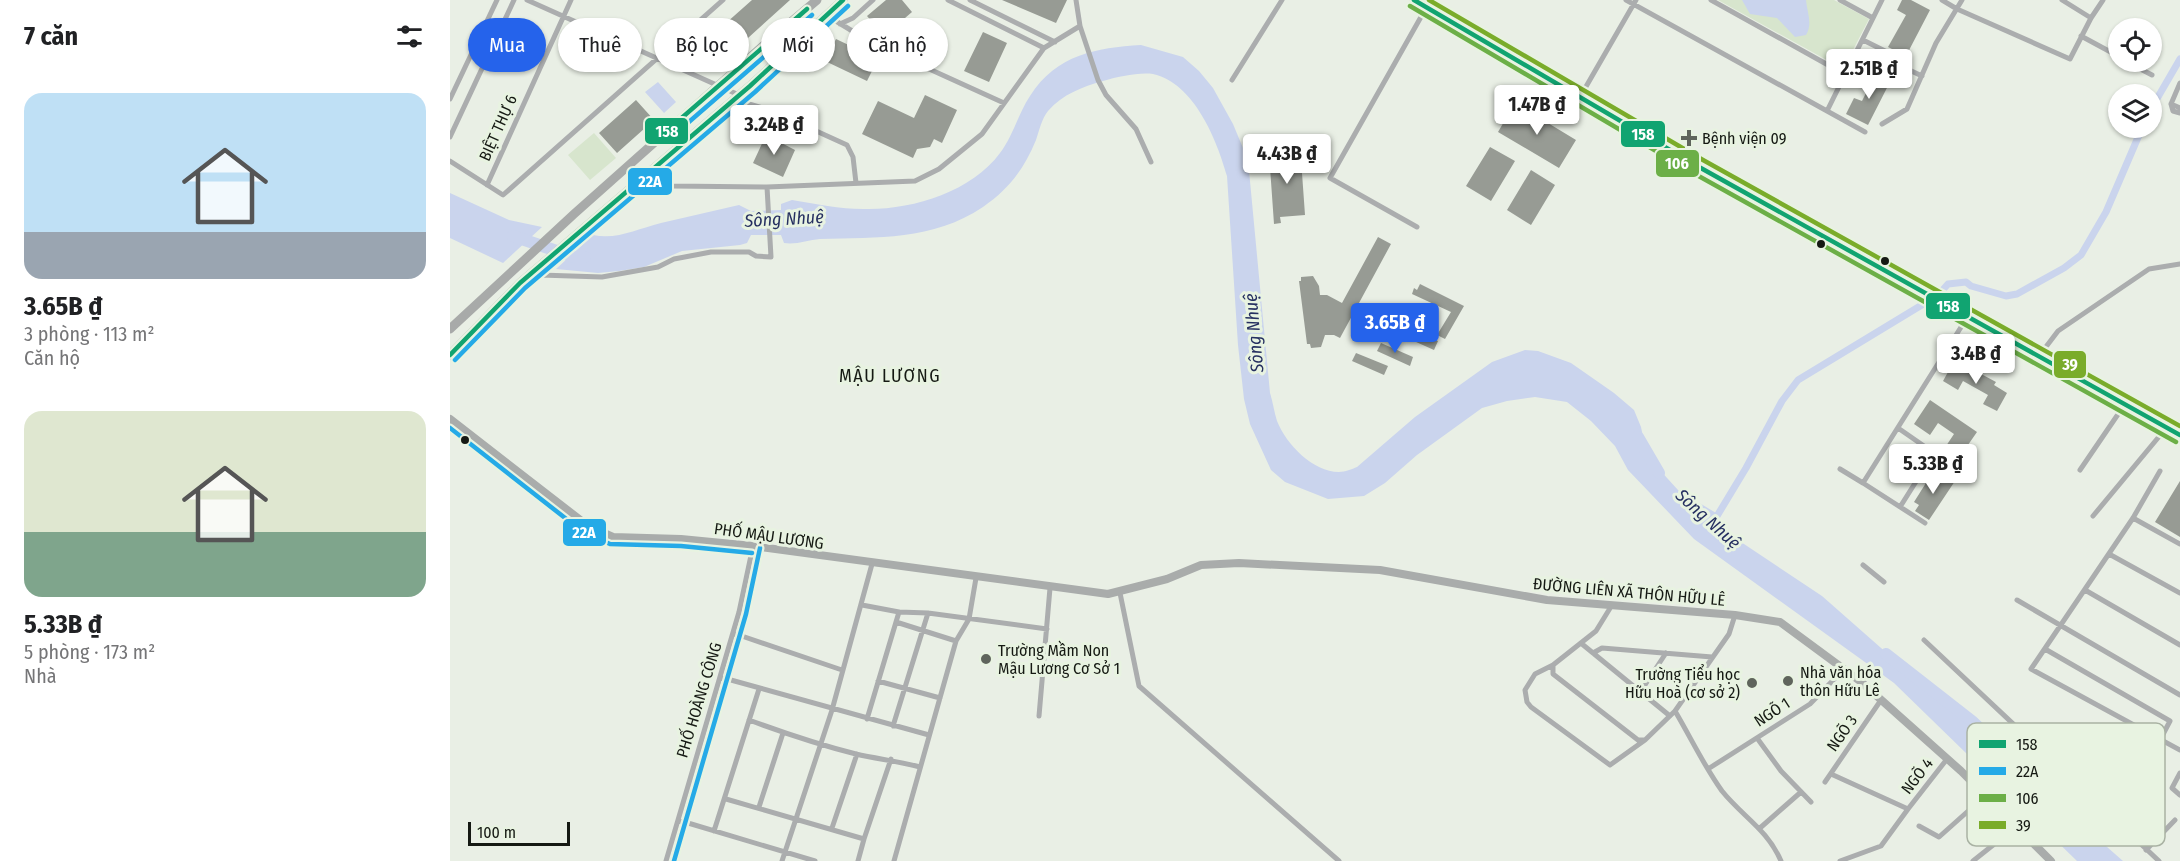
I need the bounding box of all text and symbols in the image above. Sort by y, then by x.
chip: Mua [468,18,546,72]
chip: Thuê [558,18,642,72]
chip: Bộ lọc [654,18,749,72]
chip: Mới [761,18,835,72]
chip: Căn hộ [847,18,948,72]
map controls [2108,18,2162,138]
button: locate [2108,18,2162,72]
icon: filters [393,20,426,53]
text: 7 căn [24,21,78,52]
pin: 2.51B ₫ [1814,49,1924,100]
text: 2.51B ₫ [1840,56,1898,80]
button: layers [2108,84,2162,138]
pin: 1.47B ₫ [1482,85,1592,136]
street label: BIỆT THỰ 6 [475,92,521,164]
text: 1.47B ₫ [1508,92,1566,116]
pin: 3.24B ₫ [719,105,829,156]
text: 3.24B ₫ [744,112,804,136]
line badge: 158 [644,117,689,145]
line badge: 158 [1620,120,1666,148]
text: 158 [655,122,679,141]
text: 158 [1631,125,1655,144]
marker: Bệnh viện 09 [1680,129,1698,147]
place label: Bệnh viện 09 [1702,129,1787,148]
icon: home [171,132,279,240]
pin: 4.43B ₫ [1232,134,1342,185]
text: 4.43B ₫ [1257,141,1317,165]
line badge: 106 [1655,149,1700,178]
text: 106 [1665,154,1689,173]
line badge: 22A [627,167,673,196]
text: 22A [637,172,662,191]
water label: Sông Nhuệ [743,206,825,232]
unlabelled marker [1815,238,1827,250]
unlabelled marker [1879,255,1891,267]
text: 3.65B ₫ [24,291,103,322]
water label: Sông Nhuệ [1240,292,1269,374]
line badge: 158 [1925,292,1971,320]
text: 158 [1936,297,1960,316]
pin: 3.65B ₫ [1340,303,1450,354]
text: 3.65B ₫ [1365,310,1425,334]
text: 3 phòng · 113 m² [24,322,155,346]
pin: 3.4B ₫ [1927,334,2025,385]
text: 3.4B ₫ [1951,341,2001,365]
text: Căn hộ [24,346,80,370]
line badge: 39 [2053,350,2087,379]
text: 39 [2061,355,2078,374]
district label: MẬU LƯƠNG [839,365,941,387]
unlabelled marker [459,434,471,446]
pin: 5.33B ₫ [1878,444,1988,495]
icon: home [171,450,279,558]
text: 5.33B ₫ [1903,451,1963,475]
water label: Sông Nhuệ [1670,484,1745,554]
street label: PHỐ MẬU LƯƠNG [713,516,825,553]
line badge: 22A [562,518,607,547]
text: 22A [571,523,596,542]
street label: ĐƯỜNG LIÊN XÃ THÔN HỮU LÊ [1532,573,1726,610]
text: 5.33B ₫ [24,609,102,640]
street label: PHỐ HOÀNG CÔNG [670,639,726,760]
text: 5 phòng · 173 m² [24,640,155,664]
place label: Trường Mầm Non Mậu Lương Cơ Sở 1 [998,640,1120,678]
marker: Trường Mầm Non Mậu Lương Cơ Sở 1 [979,652,993,666]
place label: Nhà văn hóa thôn Hữu Lê [1800,663,1881,700]
text: Nhà [24,664,56,688]
place label: Trường Tiểu học Hữu Hoà (cơ sở 2) [1625,664,1740,702]
marker: Nhà văn hóa thôn Hữu Lê [1781,674,1795,688]
marker: Trường Tiểu học Hữu Hoà (cơ sở 2) [1745,676,1759,690]
street label: NGÕ 1 [1750,693,1794,731]
street label: NGÕ 3 [1823,711,1861,755]
legend [1967,723,2165,846]
text: 158 [2016,735,2038,754]
street label: NGÕ 4 [1897,754,1937,798]
text: 22A [2016,762,2039,781]
text: 106 [2016,789,2039,808]
text: 39 [2016,816,2031,835]
scale bar [468,819,570,846]
text: 100 m [477,823,516,842]

